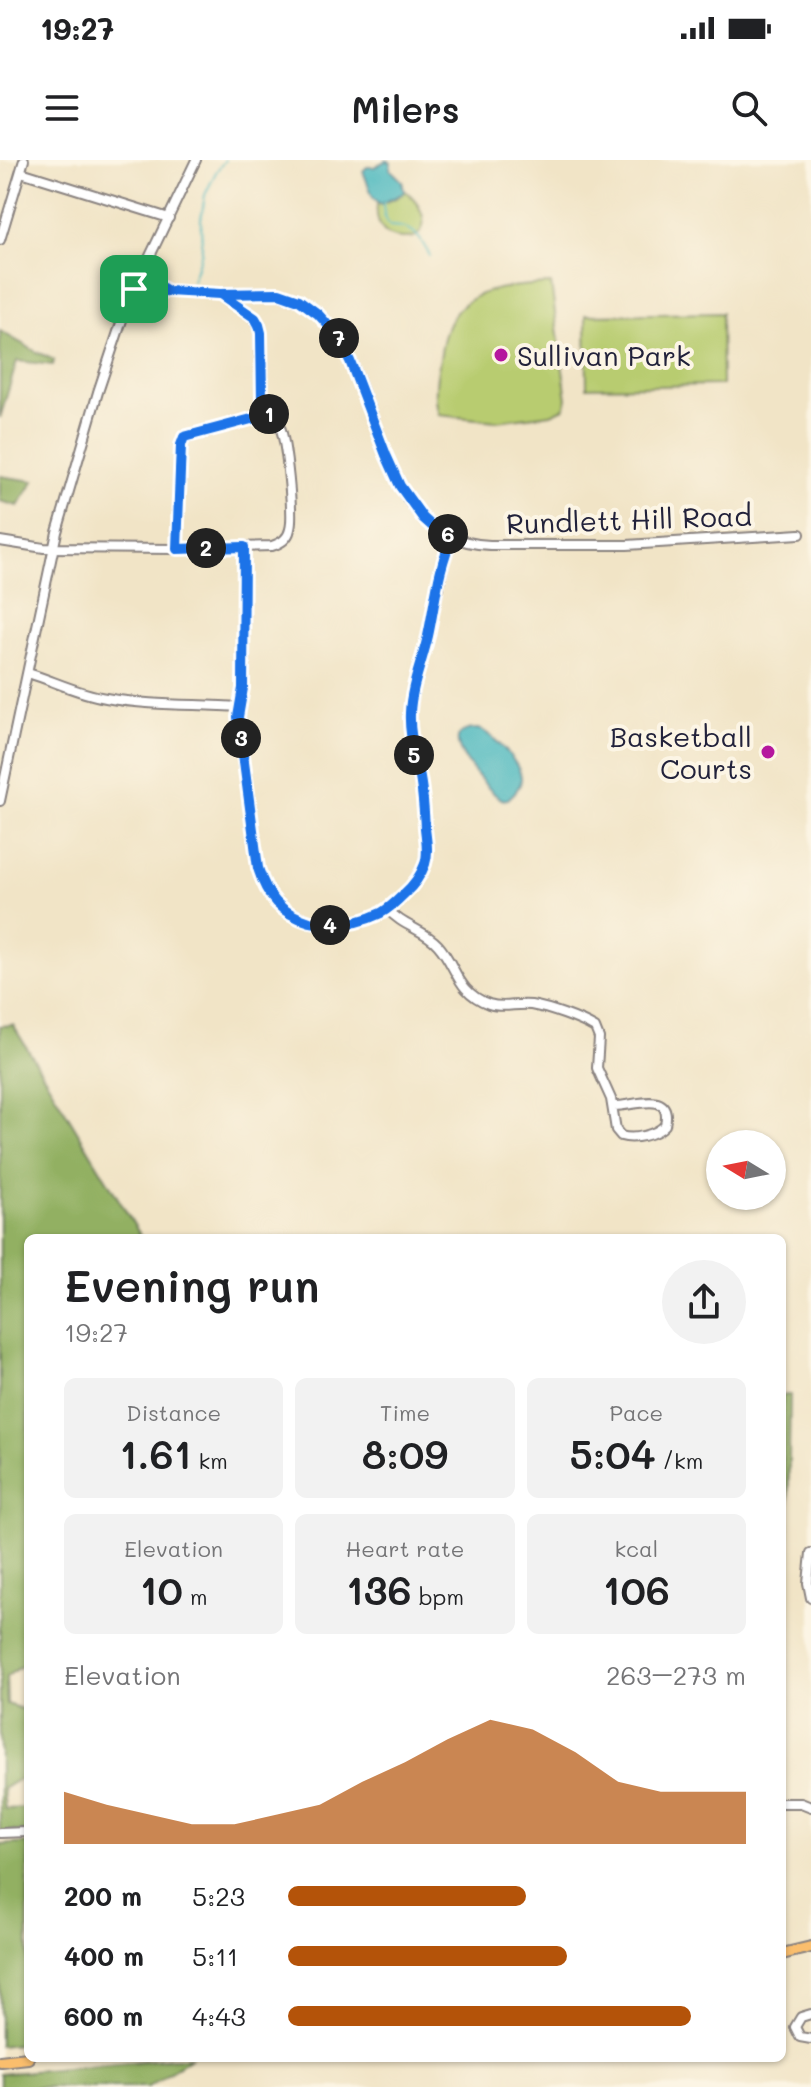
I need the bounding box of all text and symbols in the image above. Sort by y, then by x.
text: 19:27 [40,8,114,48]
text: Milers [351,85,460,132]
icon: menu [40,86,84,130]
icon: search [727,86,771,130]
pin [100,255,168,323]
icon: arrive [112,267,156,311]
pin: 7 [319,318,359,358]
text: 7 [333,323,345,352]
place label: Sullivan Park [517,337,691,373]
marker: Sullivan Park [492,346,510,364]
pin: 1 [249,394,289,434]
text: 1 [264,399,274,428]
street label: Rundlett Hill Road [506,497,752,541]
pin: 6 [428,514,468,554]
text: 6 [441,519,455,548]
pin: 2 [186,528,226,568]
text: 2 [200,533,212,562]
pin: 3 [221,718,261,758]
place label: Basketball Courts [610,718,752,786]
text: 3 [234,723,248,752]
pin: 5 [394,735,434,775]
text: 5 [408,740,420,769]
marker: Basketball Courts [759,743,777,761]
pin: 4 [310,905,350,945]
text: 4 [323,910,337,939]
north arrow [706,1130,786,1210]
map controls [706,1130,786,1210]
text: Evening run [64,1256,319,1313]
button: share [662,1260,746,1344]
text: 19:27 [64,1315,128,1349]
text: Distance [126,1398,221,1427]
text: Time [380,1398,430,1427]
text: Pace [609,1398,663,1427]
text: 1.61 [120,1427,191,1479]
text: 8:09 [362,1427,448,1479]
text: 5:04 [569,1427,655,1479]
text: km [191,1446,228,1475]
text: /km [655,1446,703,1475]
text: Elevation [124,1534,223,1563]
text: Heart rate [346,1534,464,1563]
text: kcal [614,1534,658,1563]
text: 10 [140,1563,183,1615]
text: 136 [346,1563,412,1615]
text: 106 [603,1563,670,1615]
text: m [183,1582,208,1611]
text: bpm [412,1582,464,1611]
text: Elevation [64,1658,181,1692]
text: 263–273 m [606,1658,746,1692]
text: 200 m [64,1879,142,1913]
text: 5:23 [192,1879,245,1913]
text: 400 m [64,1939,144,1973]
text: 5:11 [192,1939,238,1973]
text: 600 m [64,1999,143,2033]
text: 4:43 [192,1999,246,2033]

